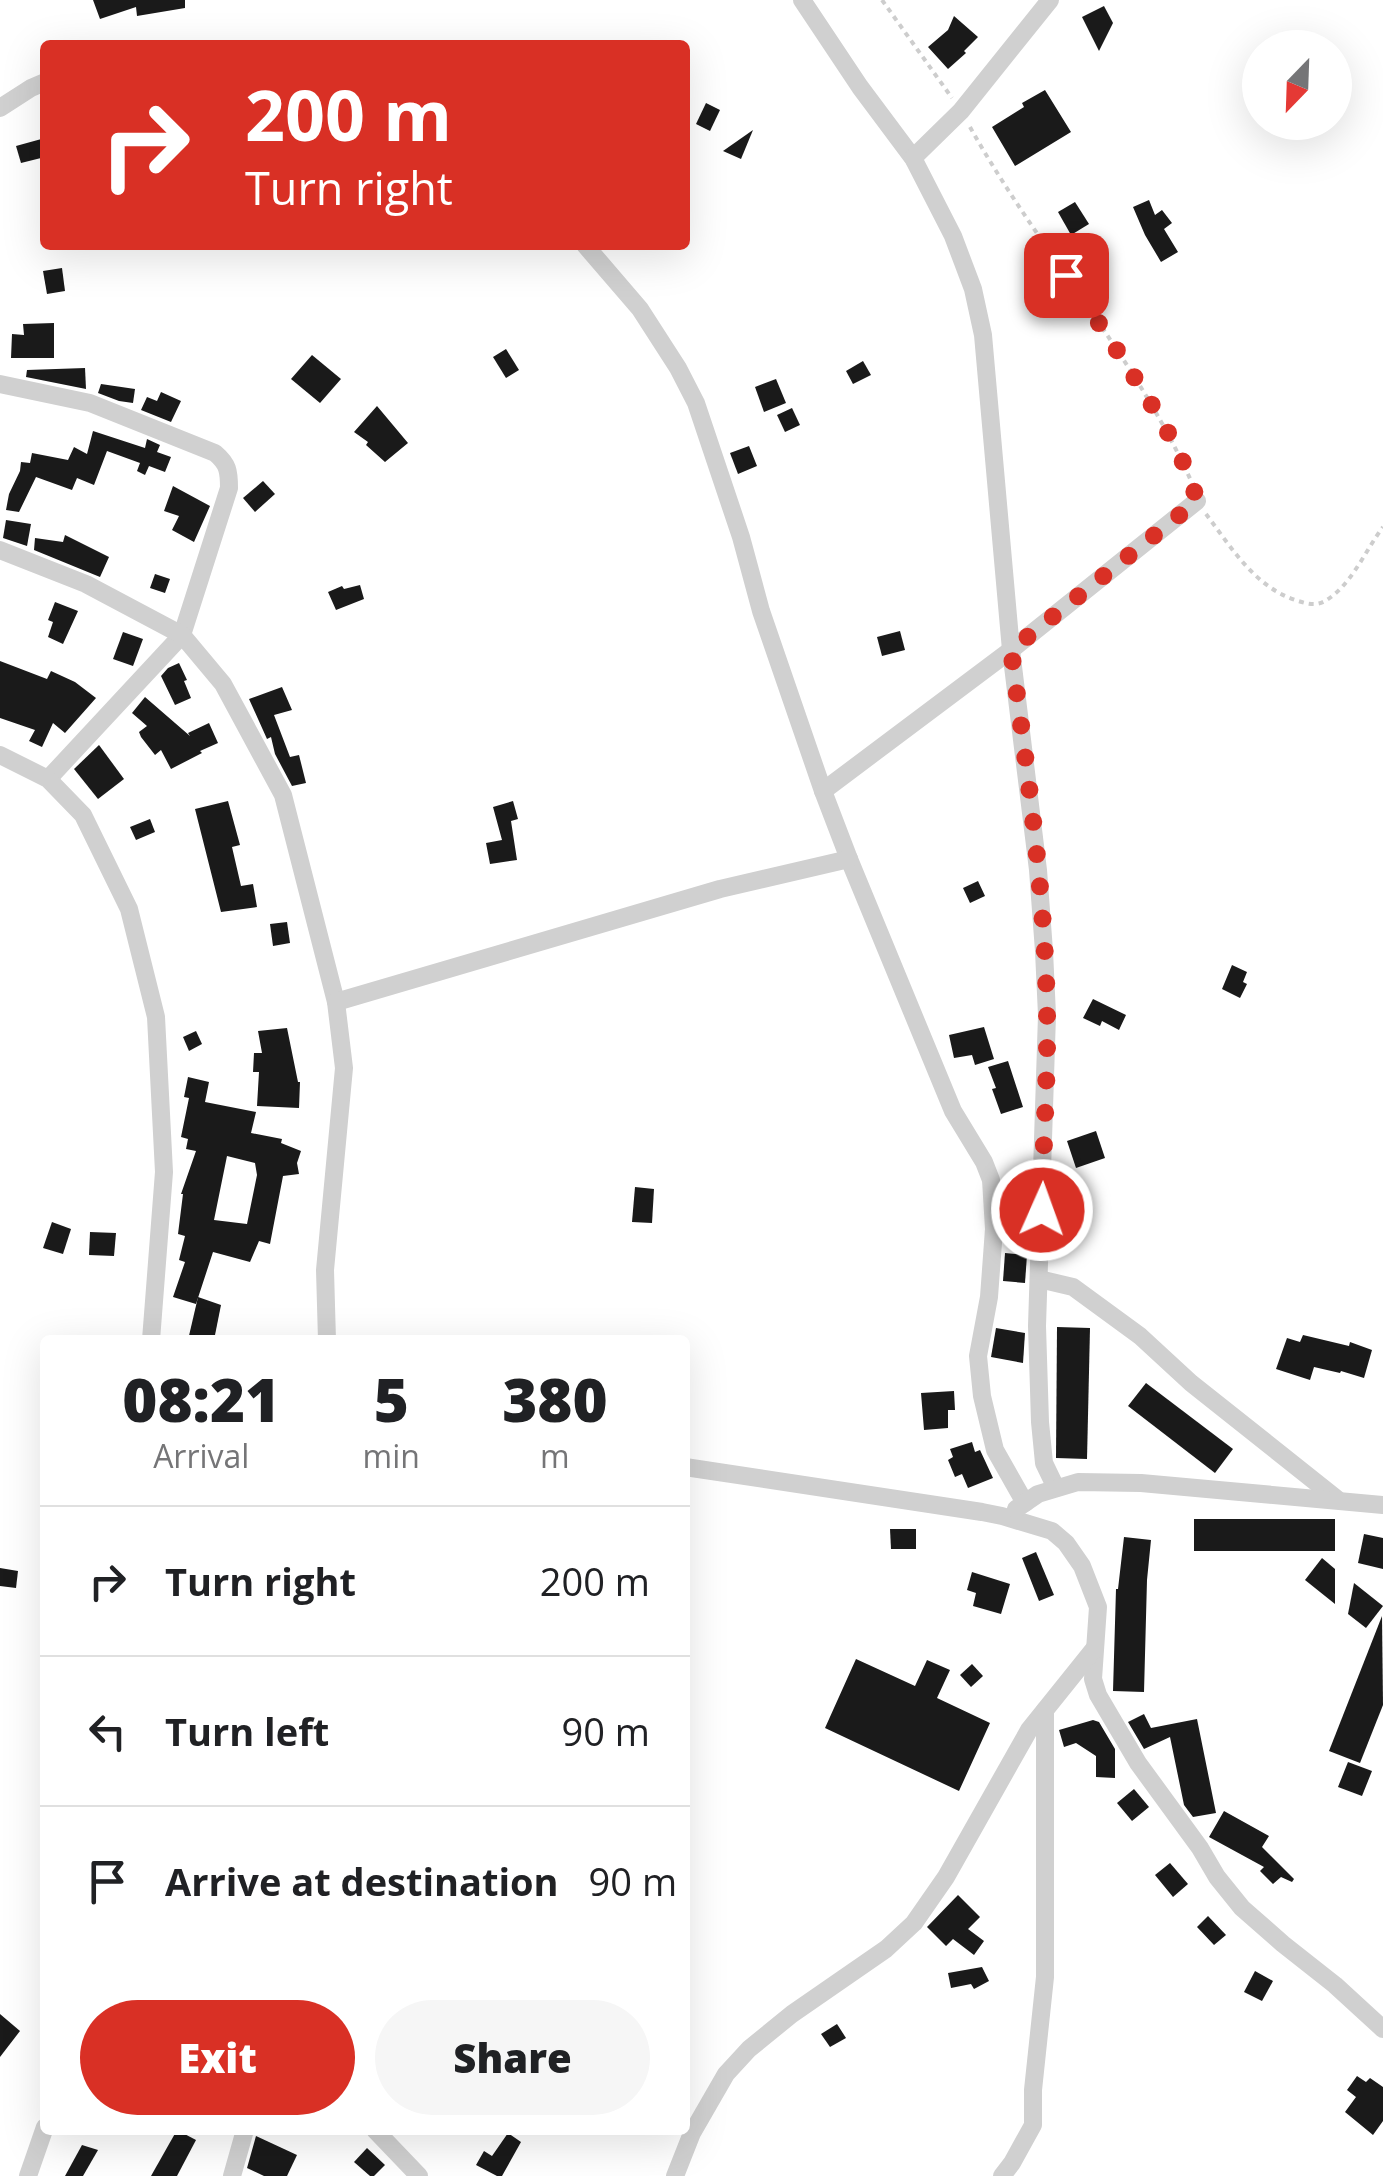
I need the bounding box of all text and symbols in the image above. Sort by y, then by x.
north arrow [1242,30,1352,140]
map controls [1242,30,1352,140]
text: 200 m [245,66,452,162]
icon: right [80,80,210,210]
text: Turn right [245,157,453,218]
pin [1024,233,1109,318]
icon: arrive [1039,248,1094,303]
position arrow [990,1158,1094,1262]
text: 08:21 [122,1358,280,1440]
text: 5 [374,1358,409,1440]
text: 380 [502,1358,608,1440]
text: Arrival [153,1434,249,1477]
text: min [363,1434,420,1477]
text: m [540,1434,570,1477]
icon: right [80,1554,135,1609]
text: Turn right [165,1555,356,1607]
text: 200 m [540,1555,650,1607]
icon: left [80,1704,135,1759]
text: Turn left [165,1705,329,1757]
text: 90 m [561,1705,650,1757]
icon: arrive [80,1854,135,1909]
text: Arrive at destination [165,1855,559,1907]
text: 90 m [589,1855,677,1907]
button: Exit [80,2000,355,2115]
button: Share [375,2000,650,2115]

